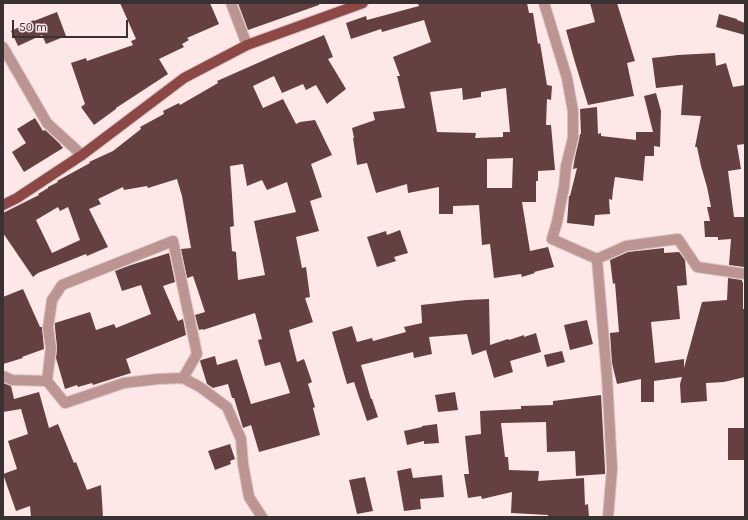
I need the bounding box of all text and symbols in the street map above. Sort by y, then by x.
scale bar [14,12,130,38]
text: 50 m [19,20,47,34]

